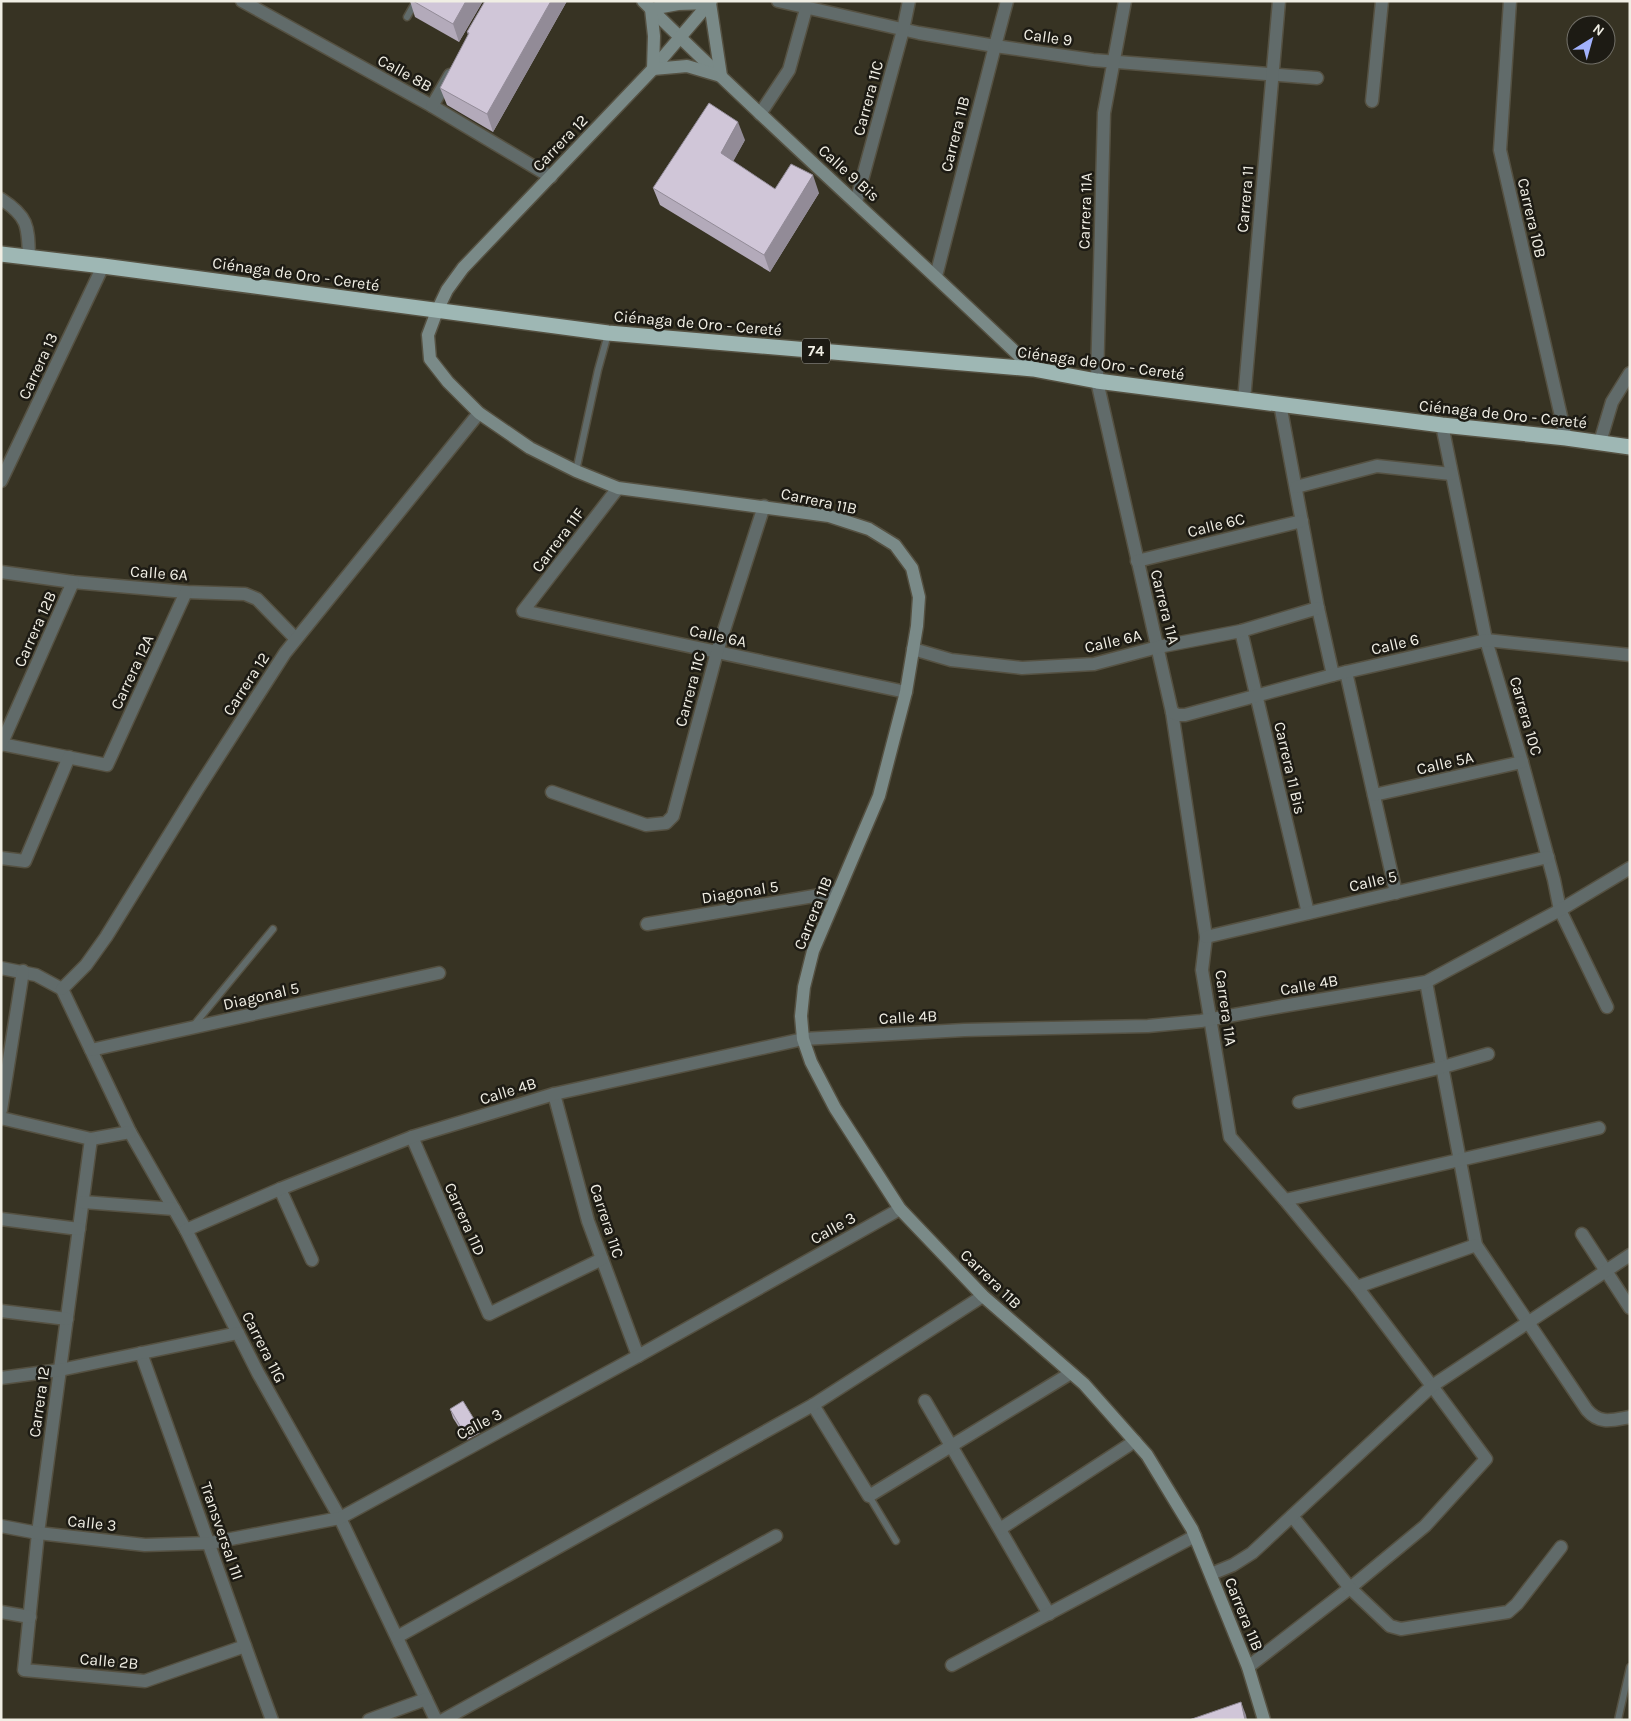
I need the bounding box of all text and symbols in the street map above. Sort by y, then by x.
north arrow [1566,15,1616,65]
text: N [1589,20,1608,40]
street label: Calle 9 [1022,24,1074,50]
street label: Calle 8B [374,50,436,96]
street label: Carrera 11C [849,58,887,138]
street label: Carrera 11B [936,94,974,174]
street label: Carrera 12 [528,111,592,175]
street label: Calle 9 Bis [814,141,884,205]
street label: Carrera 11 [1233,165,1257,233]
street label: Carrera 11A [1074,172,1096,250]
street label: Carrera 10B [1514,176,1550,260]
street label: Ciénaga de Oro - Cereté [211,253,381,295]
street label: Ciénaga de Oro - Cereté [613,306,783,340]
street label: Carrera 13 [14,330,62,402]
road number: 74 [802,338,830,364]
street label: Ciénaga de Oro - Cereté [1016,342,1186,384]
street label: Ciénaga de Oro - Cereté [1418,396,1588,432]
street label: Carrera 11B [779,484,859,518]
street label: Carrera 11F [528,504,588,576]
street label: Calle 6C [1185,509,1247,541]
street label: Calle 6A [129,562,189,584]
street label: Carrera 11A [1147,568,1183,646]
street label: Carrera 12B [10,588,60,670]
street label: Calle 6A [688,621,748,651]
street label: Calle 6A [1083,625,1143,657]
street label: Calle 6 [1369,629,1421,659]
street label: Carrera 12A [106,631,158,713]
street label: Carrera 12 [219,649,273,719]
street label: Carrera 11C [671,649,709,729]
street label: Carrera 10C [1506,674,1546,758]
street label: Carrera 11 Bis [1270,720,1310,816]
street label: Calle 5A [1415,747,1475,779]
street label: Calle 5 [1347,866,1399,896]
street label: Carrera 11B [790,874,836,952]
street label: Diagonal 5 [700,877,780,907]
street label: Carrera 11A [1211,969,1241,1047]
street label: Calle 4B [1279,971,1339,999]
street label: Diagonal 5 [221,978,301,1014]
street label: Calle 4B [878,1006,938,1028]
street label: Calle 4B [477,1073,539,1109]
street label: Carrera 11D [440,1180,490,1258]
street label: Carrera 11C [586,1181,628,1261]
street label: Calle 3 [807,1208,859,1248]
street label: Carrera 11B [957,1245,1025,1313]
street label: Carrera 11G [238,1308,290,1386]
street label: Carrera 12 [25,1365,53,1439]
street label: Calle 3 [453,1404,505,1444]
street label: Transversal 11I [196,1480,248,1582]
street label: Calle 3 [67,1511,117,1535]
street label: Carrera 11B [1221,1575,1267,1653]
street label: Calle 2B [79,1649,139,1673]

